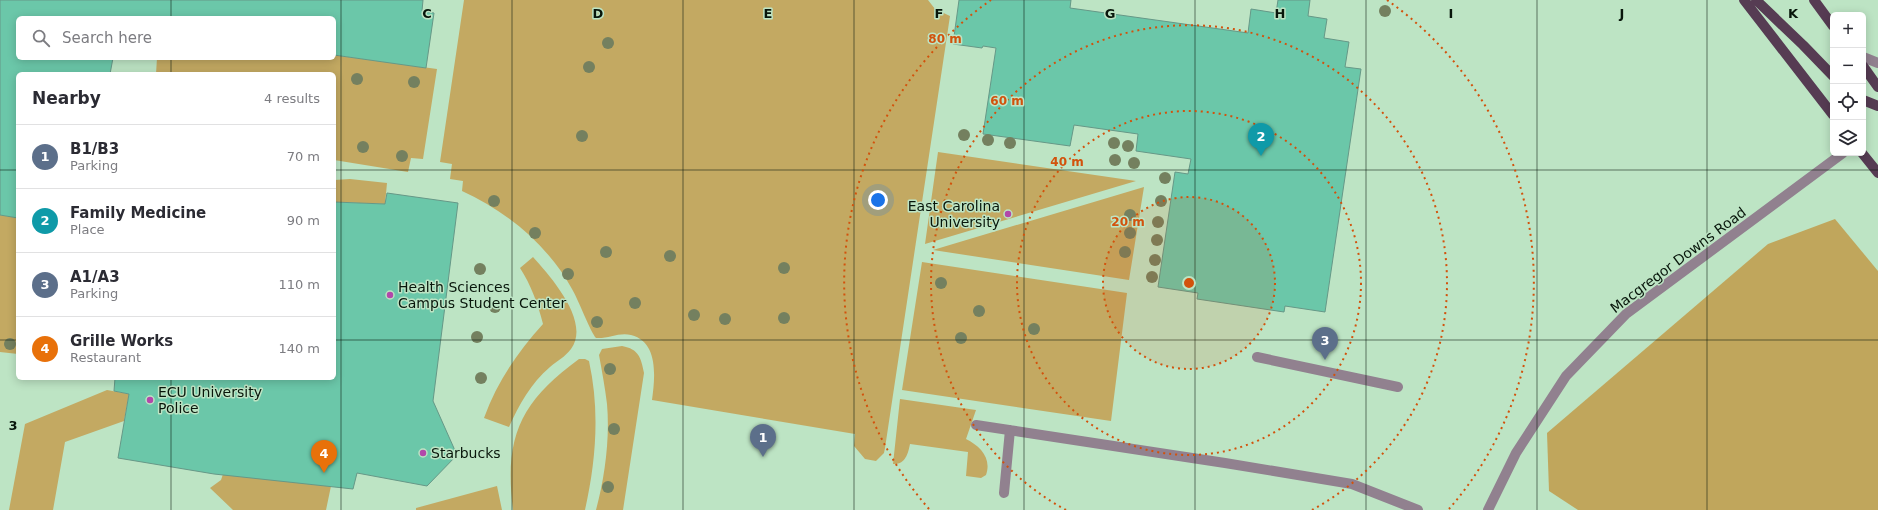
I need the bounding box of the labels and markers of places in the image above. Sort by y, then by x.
pin: 2 [1248,123,1274,156]
place label: East Carolina University [908,198,1000,230]
marker: East Carolina University [1003,209,1013,219]
centre of rings [1182,276,1196,290]
place label: Health Sciences Campus Student Center [398,279,566,311]
marker: Health Sciences Campus Student Center [385,290,395,300]
pin: 3 [1312,327,1338,360]
place label: ECU University Police [158,384,262,416]
marker: ECU University Police [145,395,155,405]
pin: 1 [750,424,776,457]
pin: 4 [311,440,337,473]
place label: Starbucks [431,445,501,461]
marker: Starbucks [418,448,428,458]

